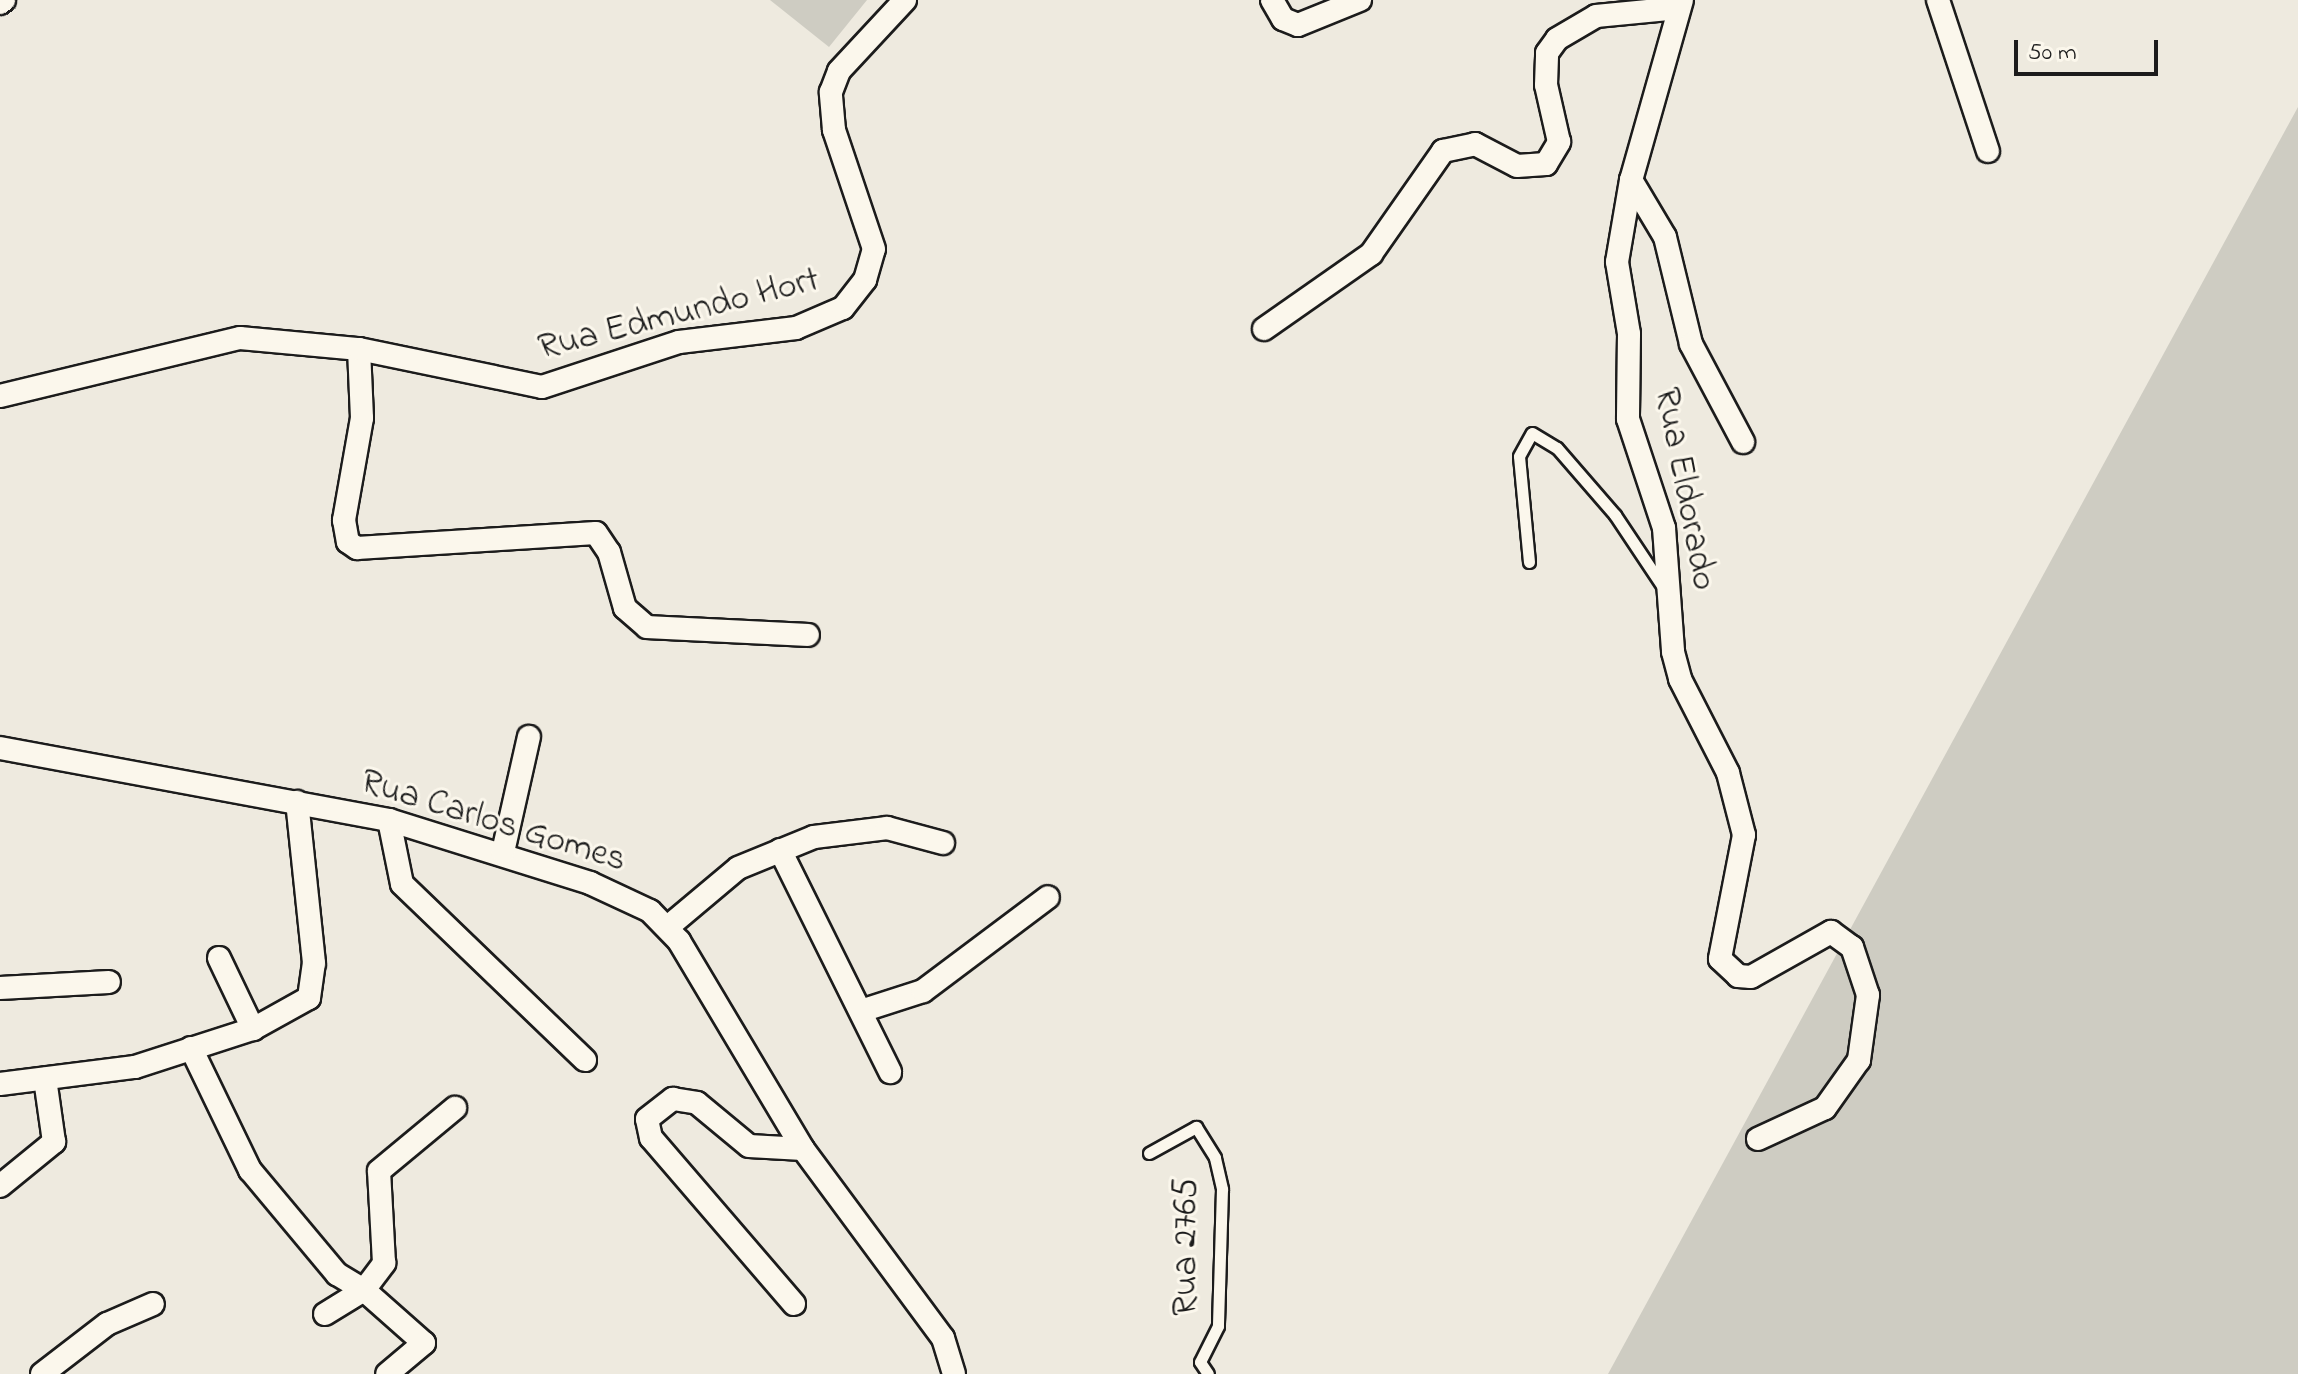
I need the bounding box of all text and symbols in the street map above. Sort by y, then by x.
scale bar [2018,24,2162,74]
text: 50 m [2028,36,2077,71]
street label: Rua Edmundo Hort [534,259,824,371]
street label: Rua Eldorado [1643,384,1725,594]
street label: Rua Carlos Gomes [355,761,631,883]
street label: Rua 2765 [1165,1178,1209,1316]

